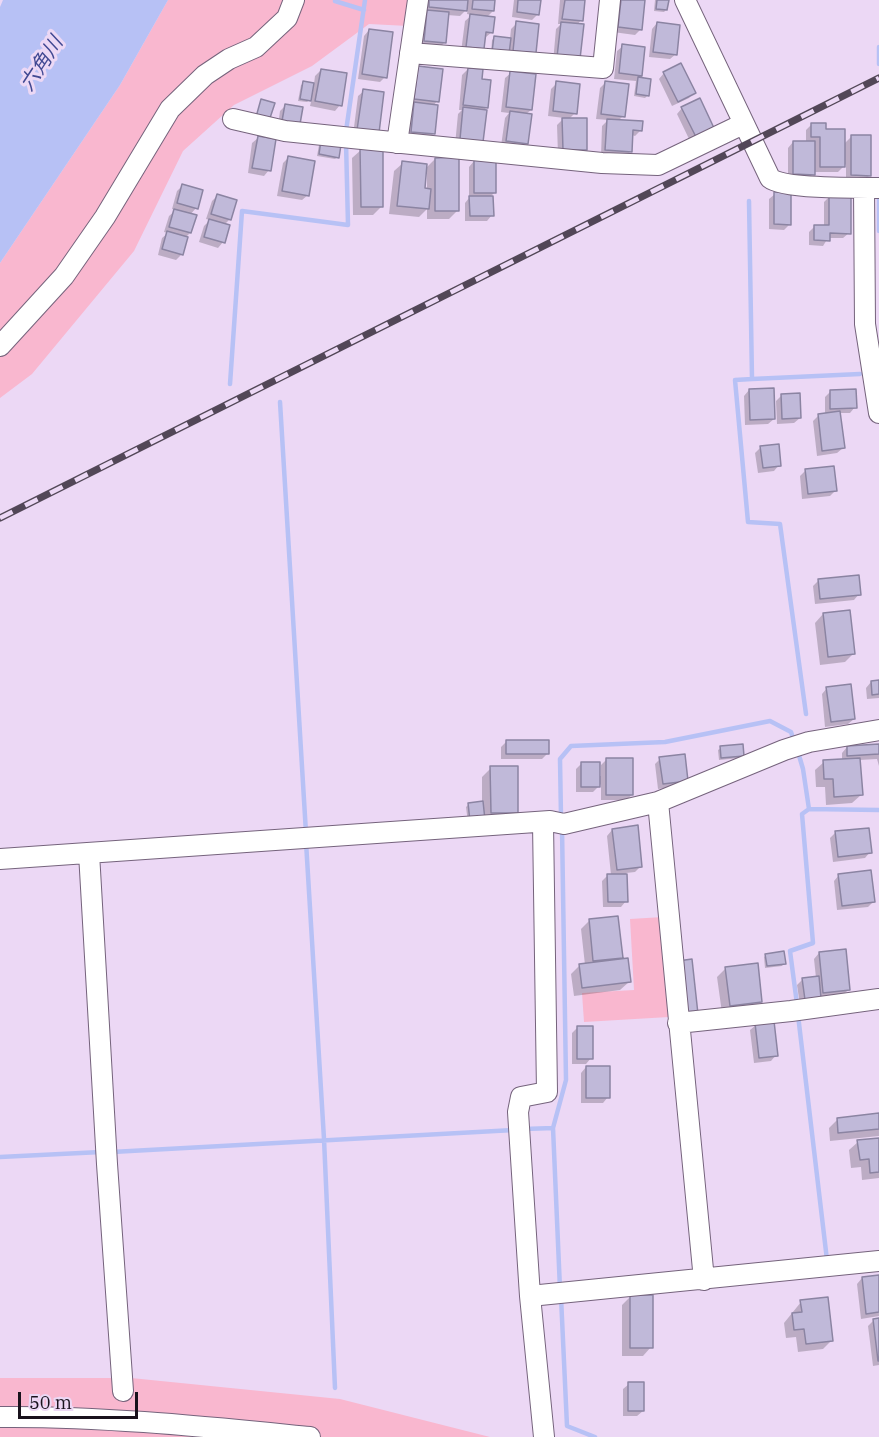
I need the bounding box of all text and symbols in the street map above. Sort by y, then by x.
water label: 六角川 [16,32,68,96]
scale bar [21,1380,141,1418]
text: 50 m [29,1391,72,1414]

